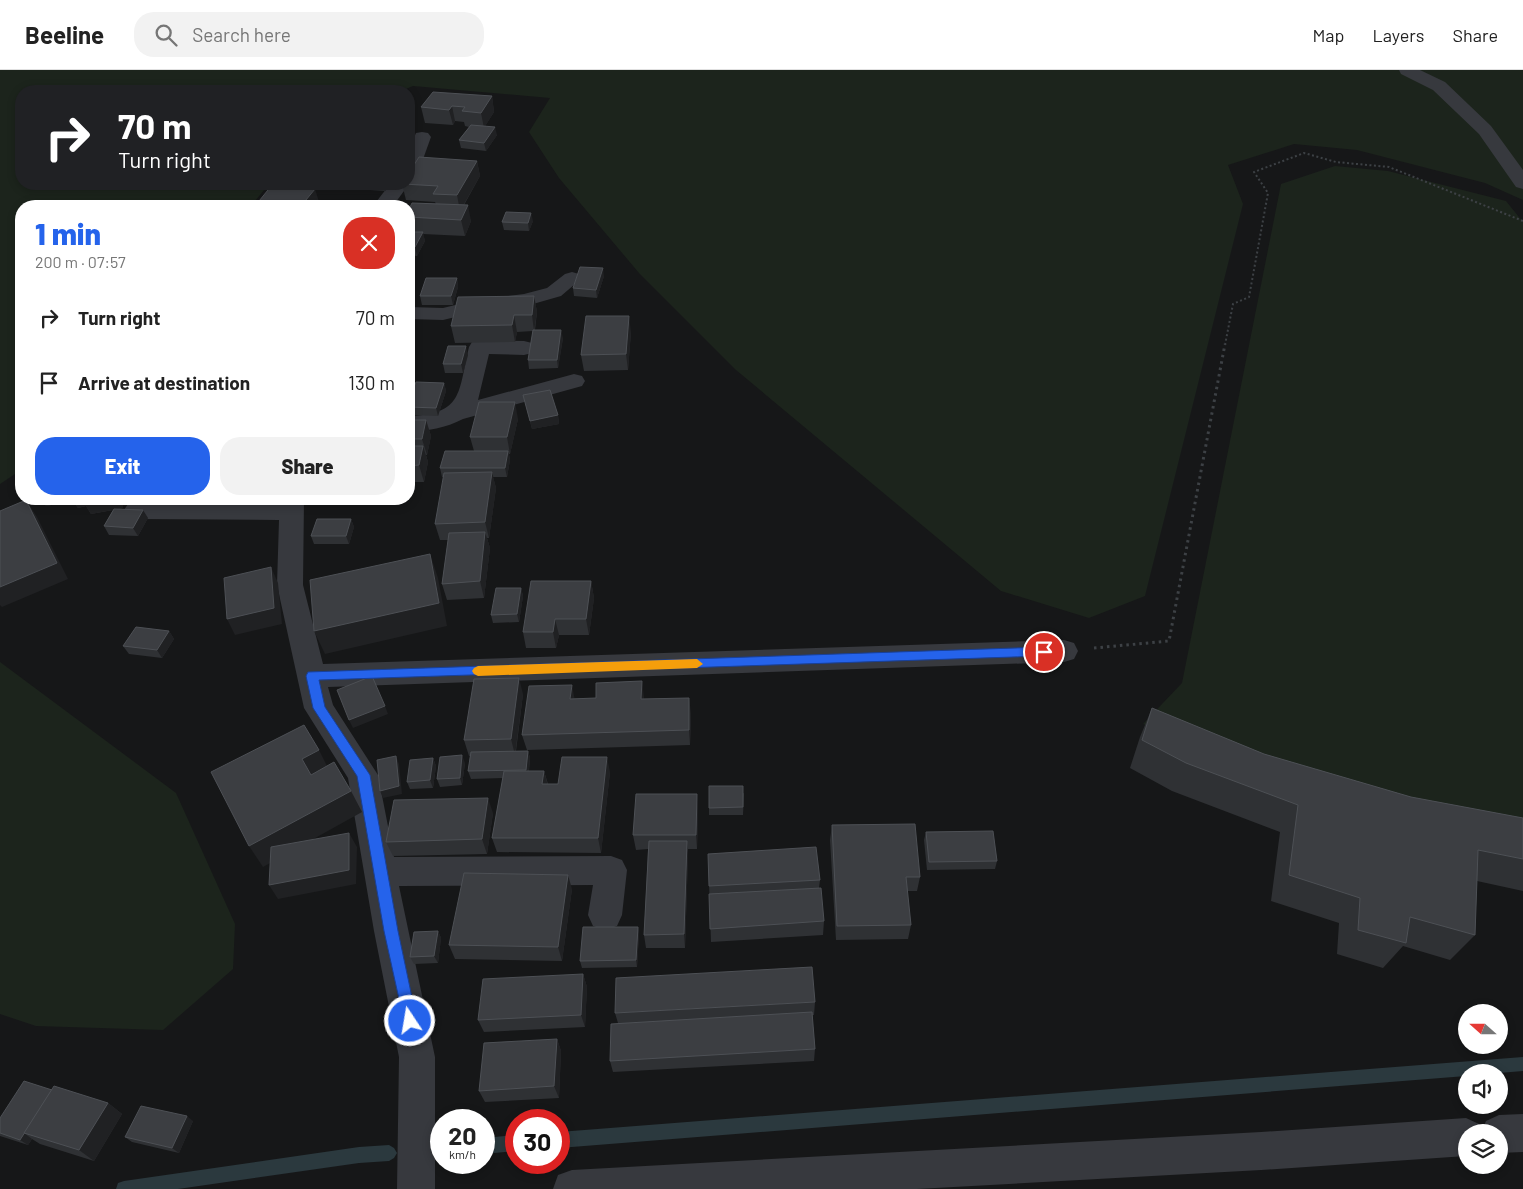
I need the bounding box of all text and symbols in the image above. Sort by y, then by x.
search box [134,12,484,57]
text: Beeline [25,20,104,49]
icon: search [152,21,180,49]
text: Search here [192,23,291,46]
text: Map [1312,24,1344,46]
text: Layers [1372,24,1425,46]
text: Share [1453,24,1498,46]
text: 70 m [118,104,192,146]
icon: right [35,105,100,170]
text: Turn right [118,146,211,172]
text: 1 min [35,215,101,251]
button: close [343,217,395,269]
text: 200 m · 07:57 [35,252,126,271]
icon: right [35,304,63,332]
text: Turn right [78,306,160,329]
text: 70 m [356,306,395,329]
icon: arrive [35,369,63,397]
text: Arrive at destination [78,371,250,394]
text: 130 m [348,371,395,394]
button: Exit [35,437,210,495]
button: Share [220,437,395,495]
pin [1023,631,1065,673]
icon: arrive [1030,638,1058,666]
position arrow [383,994,435,1046]
north arrow [1458,1004,1508,1054]
map controls [1458,1004,1508,1174]
button: sound [1458,1064,1508,1114]
speed limit sign: 30 [505,1109,570,1174]
text: 20 [448,1120,477,1150]
button: layers [1458,1124,1508,1174]
text: km/h [449,1147,476,1161]

